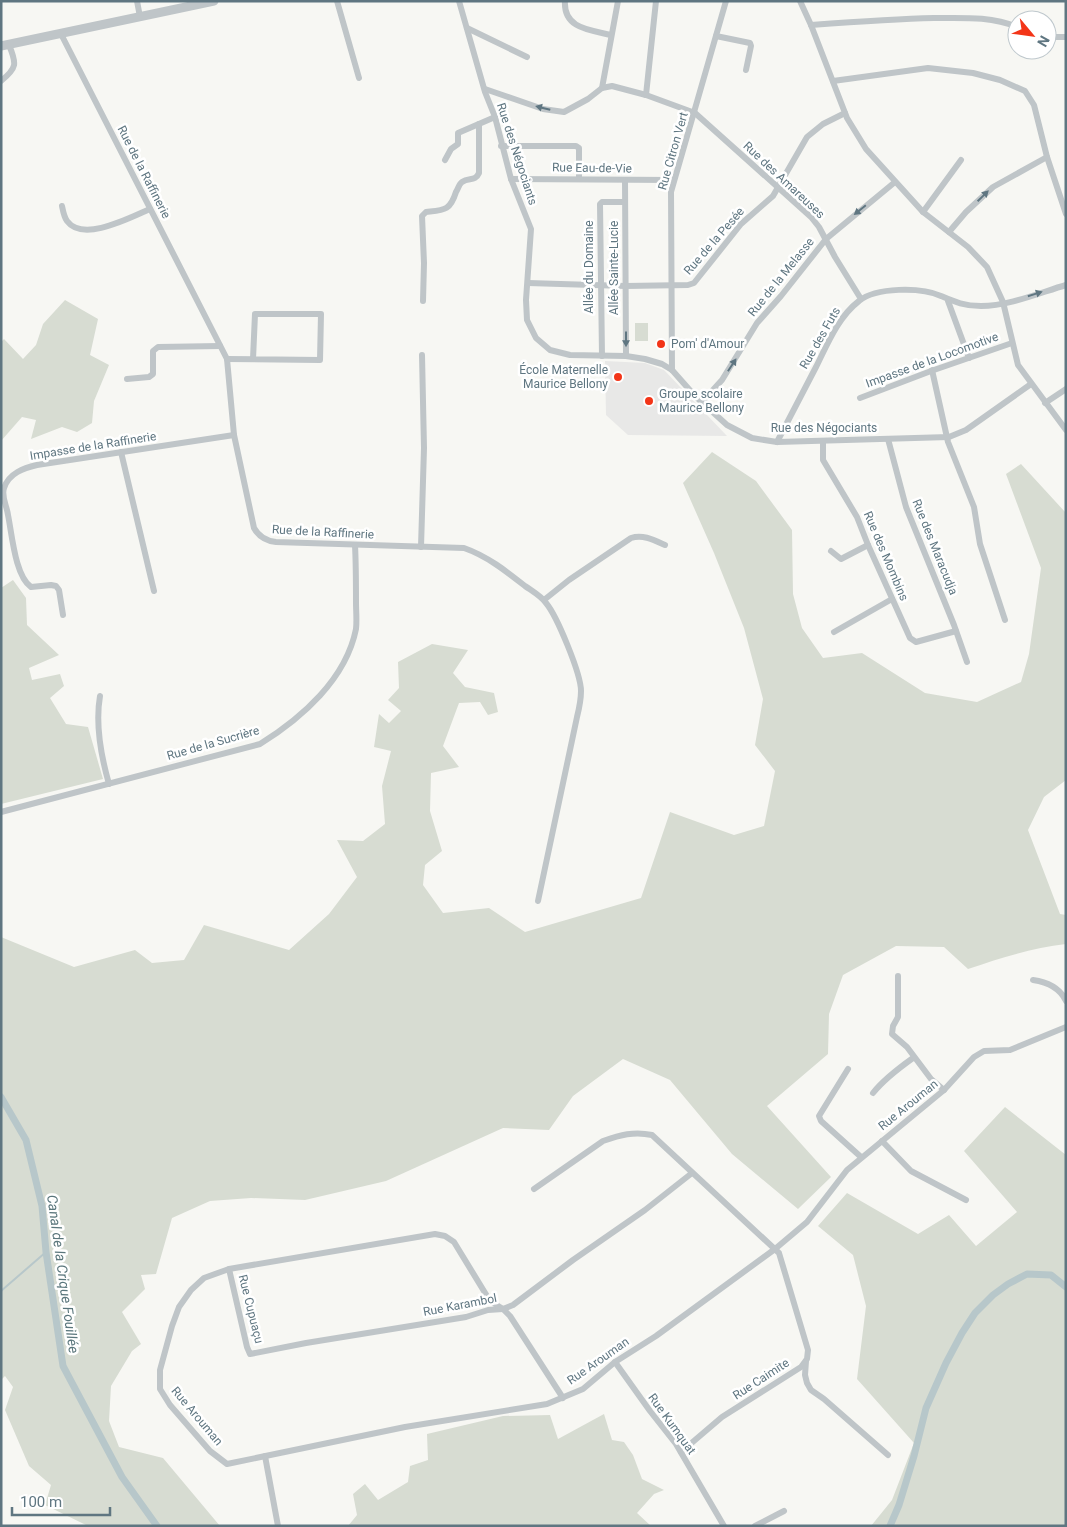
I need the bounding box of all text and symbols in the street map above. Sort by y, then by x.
north arrow [1007,10,1057,60]
text: N [1034,33,1053,50]
street label: Rue des Négociants [494,101,540,207]
one-way arrow [535,104,550,112]
street label: Rue Citron Vert [655,110,691,192]
street label: Rue de la Raffinerie [115,123,173,221]
street label: Rue des Amareuses [740,139,828,221]
street label: Rue Eau-de-Vie [552,160,632,176]
one-way arrow [976,190,988,202]
street label: Rue de la Pesée [681,204,747,278]
one-way arrow [854,205,867,216]
street label: Allée du Domaine [582,220,596,314]
street label: Allée Sainte-Lucie [607,221,621,315]
street label: Rue de la Melasse [745,235,817,319]
one-way arrow [1027,290,1042,298]
street label: Rue des Futs [797,305,843,371]
street label: Impasse de la Locomotive [864,329,1000,391]
one-way arrow [622,331,630,347]
place label: Pom' d'Amour [671,337,744,351]
marker: Pom' d'Amour [655,338,667,350]
one-way arrow [728,358,737,371]
place label: École Maternelle Maurice Bellony [519,362,608,391]
marker: École Maternelle Maurice Bellony [612,371,624,383]
place label: Groupe scolaire Maurice Bellony [659,387,744,415]
marker: Groupe scolaire Maurice Bellony [643,395,655,407]
street label: Rue des Négociants [771,421,877,435]
street label: Impasse de la Raffinerie [29,429,157,463]
street label: Rue des Maracudja [909,497,961,597]
street label: Rue des Mombins [861,509,911,603]
street label: Rue de la Raffinerie [272,522,374,542]
street label: Rue de la Sucrière [165,723,261,763]
street label: Rue Arouman [876,1077,940,1133]
water label: Canal de la Crique Fouillée [44,1194,82,1354]
street label: Rue Cupuaçu [236,1273,266,1345]
street label: Rue Karambol [422,1291,498,1319]
street label: Rue Arouman [564,1335,632,1387]
street label: Rue Caimite [730,1356,792,1402]
street label: Rue Arouman [168,1384,226,1448]
street label: Rue Kumquat [645,1391,699,1457]
scale bar [12,1484,110,1516]
text: 100 m [20,1493,62,1511]

